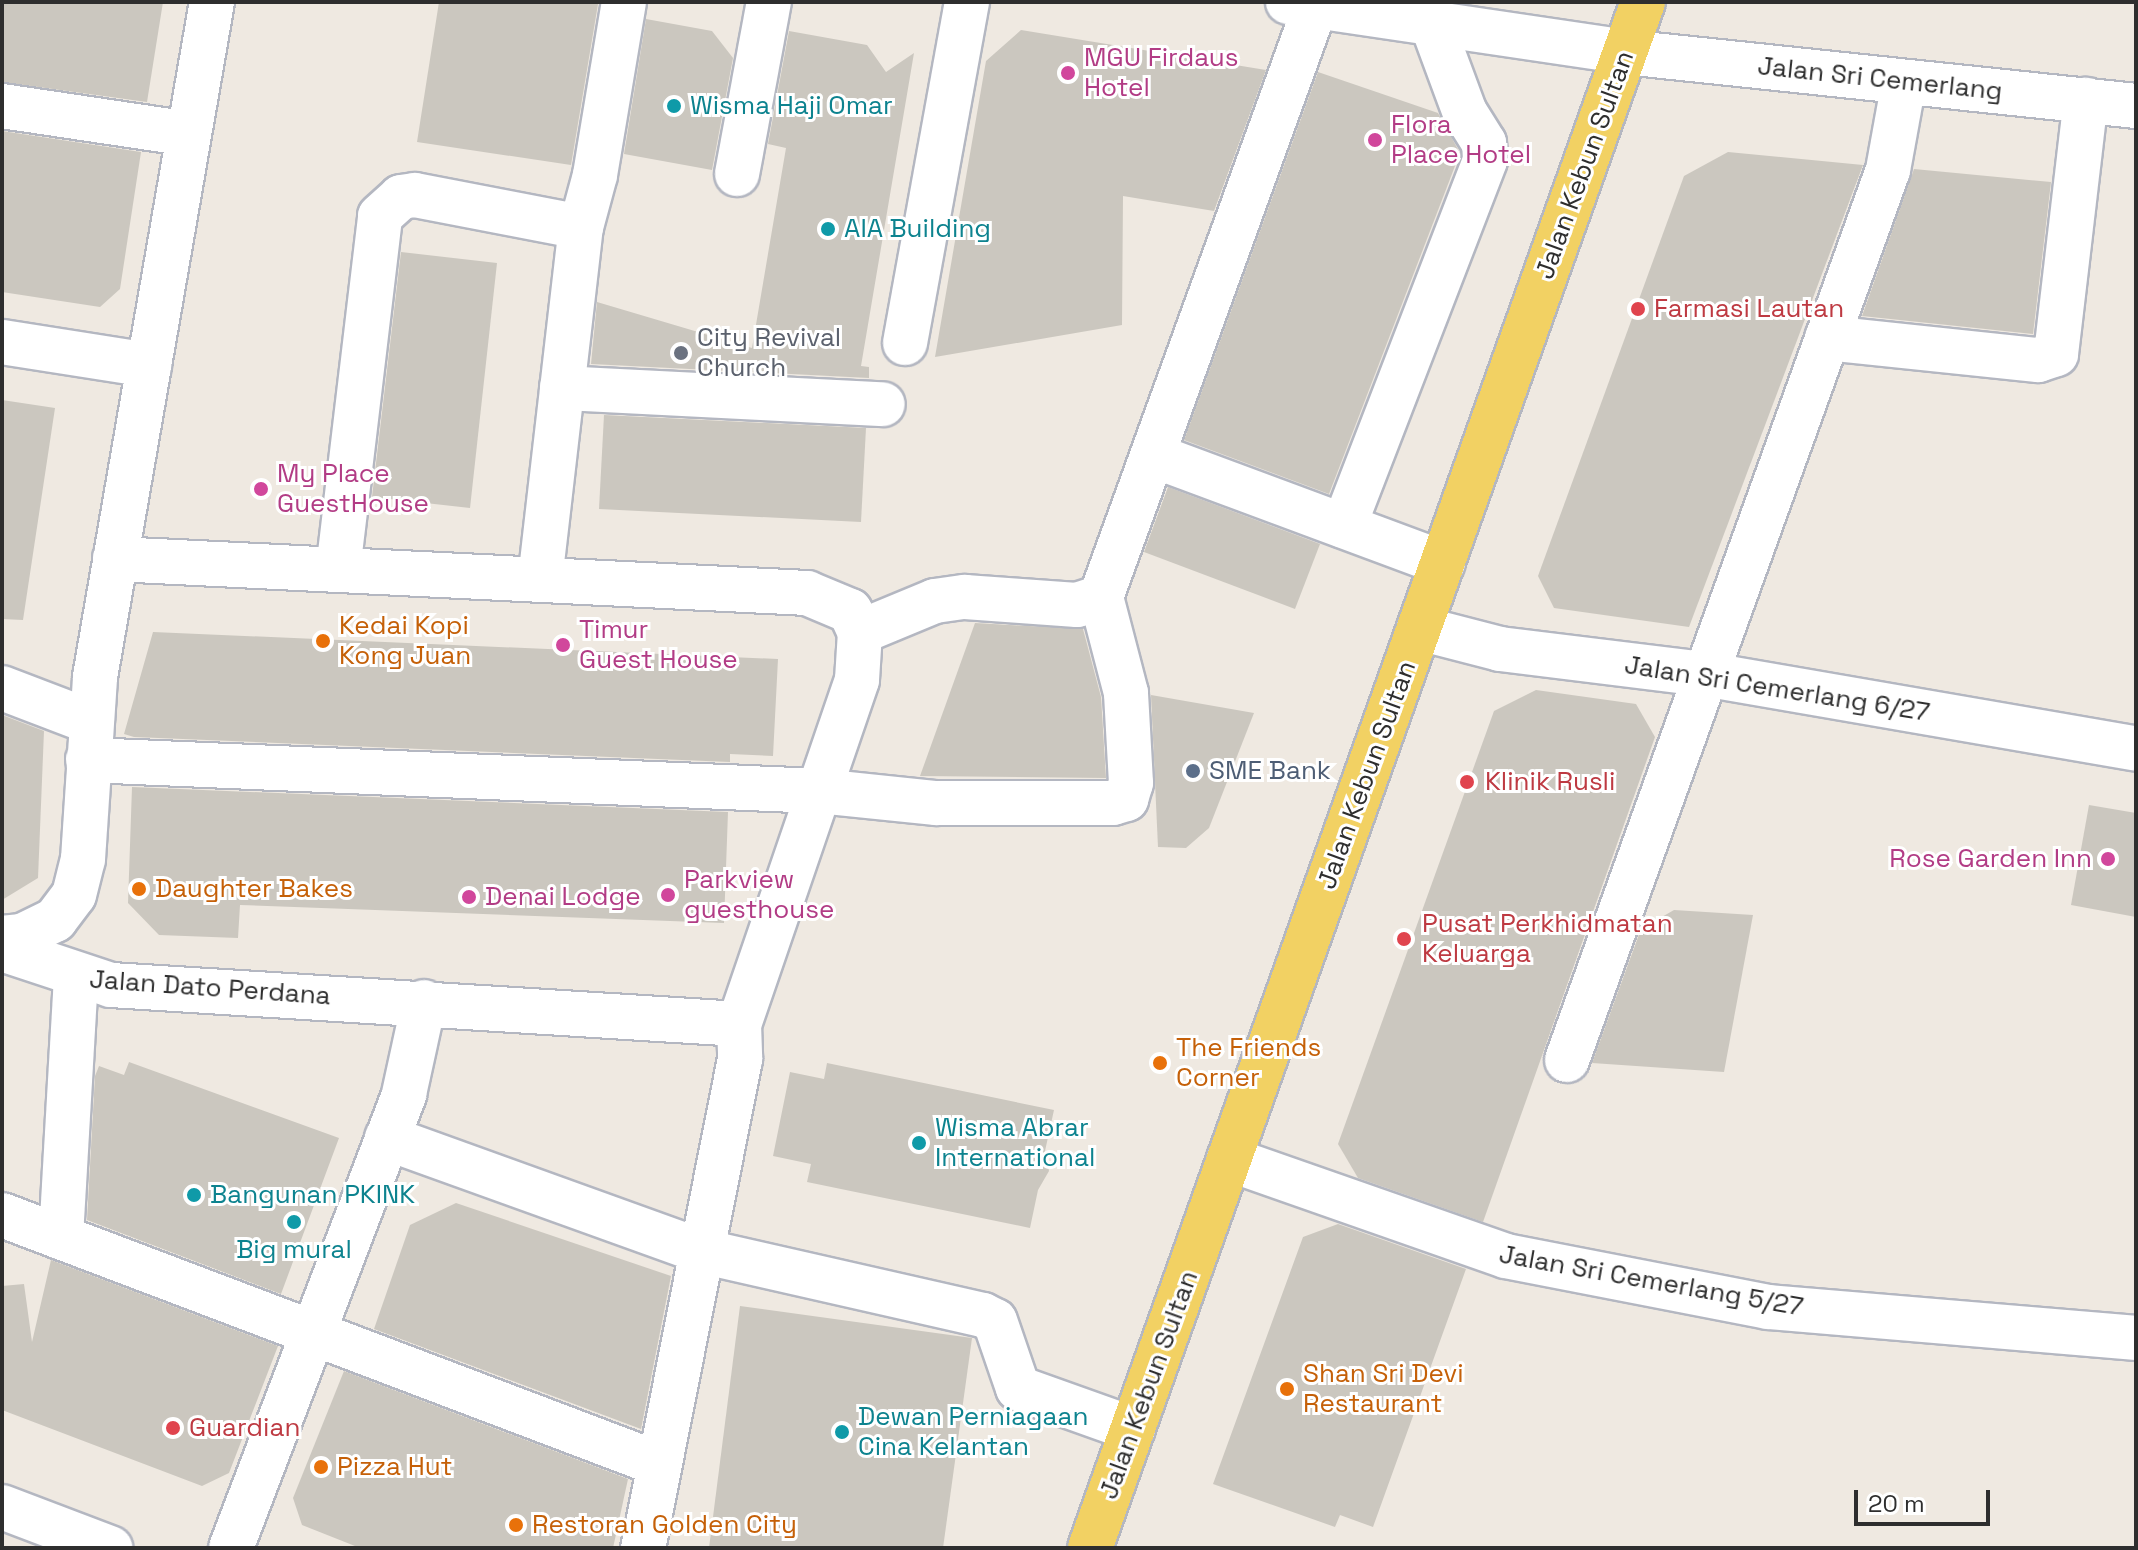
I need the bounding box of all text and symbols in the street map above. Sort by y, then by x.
place label: MGU Firdaus Hotel [1084,42,1238,104]
street label: Jalan Kebun Sultan [1529,47,1641,283]
street label: Jalan Sri Cemerlang [1756,51,2004,107]
marker: MGU Firdaus Hotel [1059,64,1077,82]
place label: Wisma Haji Omar [690,90,893,122]
marker: Wisma Haji Omar [665,97,683,115]
place label: Flora Place Hotel [1391,109,1531,170]
marker: Flora Place Hotel [1366,131,1384,149]
place label: AIA Building [844,213,991,245]
marker: AIA Building [819,220,837,238]
place label: Farmasi Lautan [1654,293,1844,325]
marker: Farmasi Lautan [1629,300,1647,318]
place label: City Revival Church [697,322,841,384]
marker: City Revival Church [672,344,690,362]
place label: My Place GuestHouse [277,458,429,520]
marker: My Place GuestHouse [252,480,270,498]
place label: Kedai Kopi Kong Juan [339,610,471,672]
place label: Timur Guest House [579,614,738,676]
marker: Kedai Kopi Kong Juan [314,632,332,650]
marker: Timur Guest House [554,636,572,654]
street label: Jalan Sri Cemerlang 6/27 [1622,649,1932,729]
street label: Jalan Kebun Sultan [1311,657,1423,893]
place label: SME Bank [1209,755,1331,787]
marker: SME Bank [1184,762,1202,780]
place label: Klinik Rusli [1485,766,1615,798]
marker: Klinik Rusli [1456,771,1478,793]
place label: Rose Garden Inn [1889,843,2092,875]
marker: Rose Garden Inn [2099,850,2117,868]
place label: Parkview guesthouse [684,864,834,926]
place label: Daughter Bakes [155,873,353,905]
marker: Daughter Bakes [130,880,148,898]
place label: Denai Lodge [485,881,641,913]
marker: Parkview guesthouse [659,886,677,904]
marker: Denai Lodge [460,888,478,906]
place label: Pusat Perkhidmatan Keluarga [1422,908,1673,970]
marker: Pusat Perkhidmatan Keluarga [1393,928,1415,950]
street label: Jalan Dato Perdana [88,964,332,1012]
place label: The Friends Corner [1176,1032,1321,1094]
marker: The Friends Corner [1151,1054,1169,1072]
place label: Wisma Abrar International [935,1112,1095,1174]
marker: Wisma Abrar International [910,1134,928,1152]
place label: Bangunan PKINK [210,1179,415,1211]
marker: Bangunan PKINK [185,1186,203,1204]
marker: Big mural [285,1213,303,1231]
place label: Big mural [236,1234,352,1266]
street label: Jalan Sri Cemerlang 5/27 [1497,1239,1805,1323]
street label: Jalan Kebun Sultan [1093,1267,1205,1503]
place label: Shan Sri Devi Restaurant [1303,1358,1464,1420]
marker: Shan Sri Devi Restaurant [1278,1380,1296,1398]
place label: Dewan Perniagaan Cina Kelantan [858,1401,1088,1462]
place label: Guardian [189,1412,300,1444]
marker: Guardian [164,1419,182,1437]
marker: Dewan Perniagaan Cina Kelantan [833,1423,851,1441]
place label: Pizza Hut [337,1451,453,1483]
marker: Pizza Hut [312,1458,330,1476]
scale bar [1858,1474,1994,1524]
text: 20 m [1868,1488,1925,1519]
place label: Restoran Golden City [532,1509,797,1541]
marker: Restoran Golden City [507,1516,525,1534]

